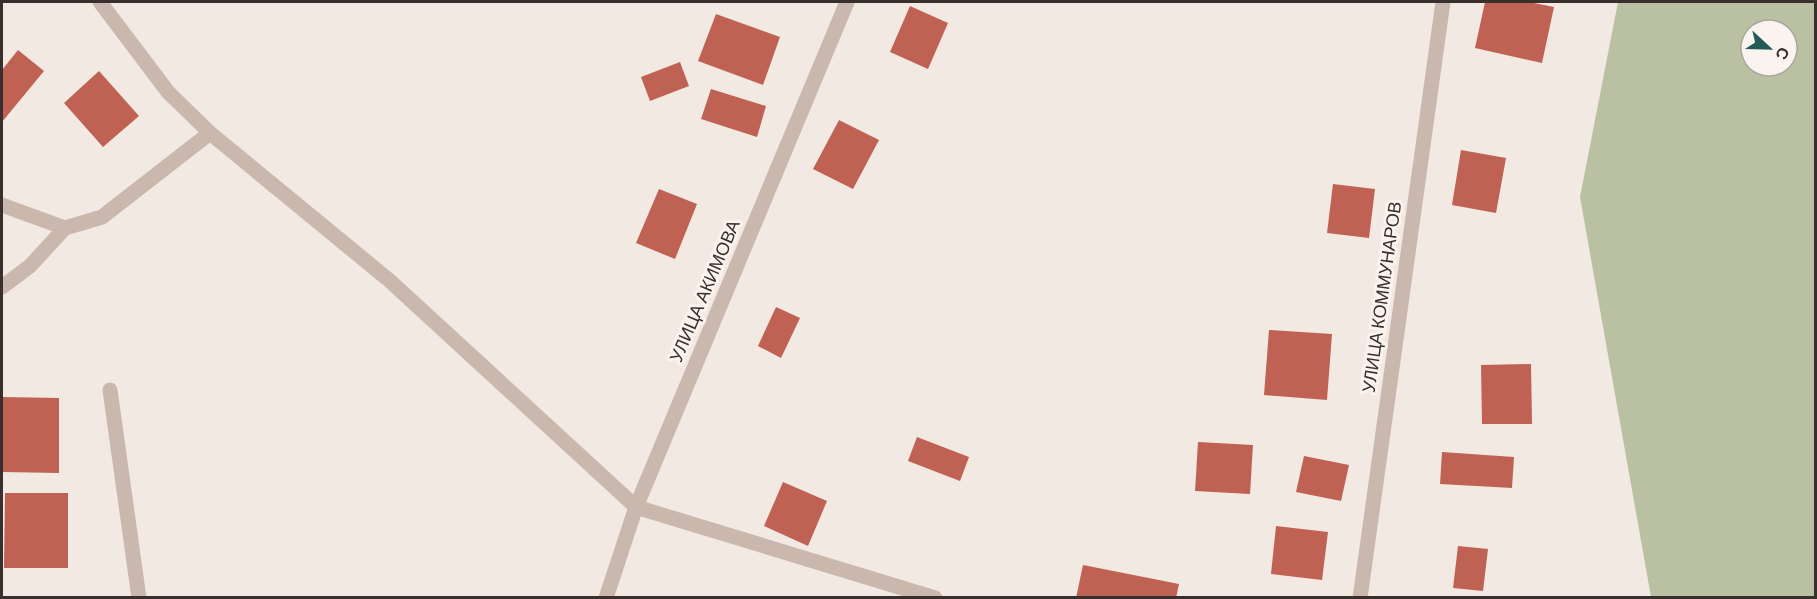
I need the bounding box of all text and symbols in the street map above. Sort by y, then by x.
north arrow [1739,18,1799,78]
text: С [1772,45,1794,63]
street label: УЛИЦА КОММУНАРОВ [1357,200,1405,394]
street label: УЛИЦА АКИМОВА [664,216,744,365]

